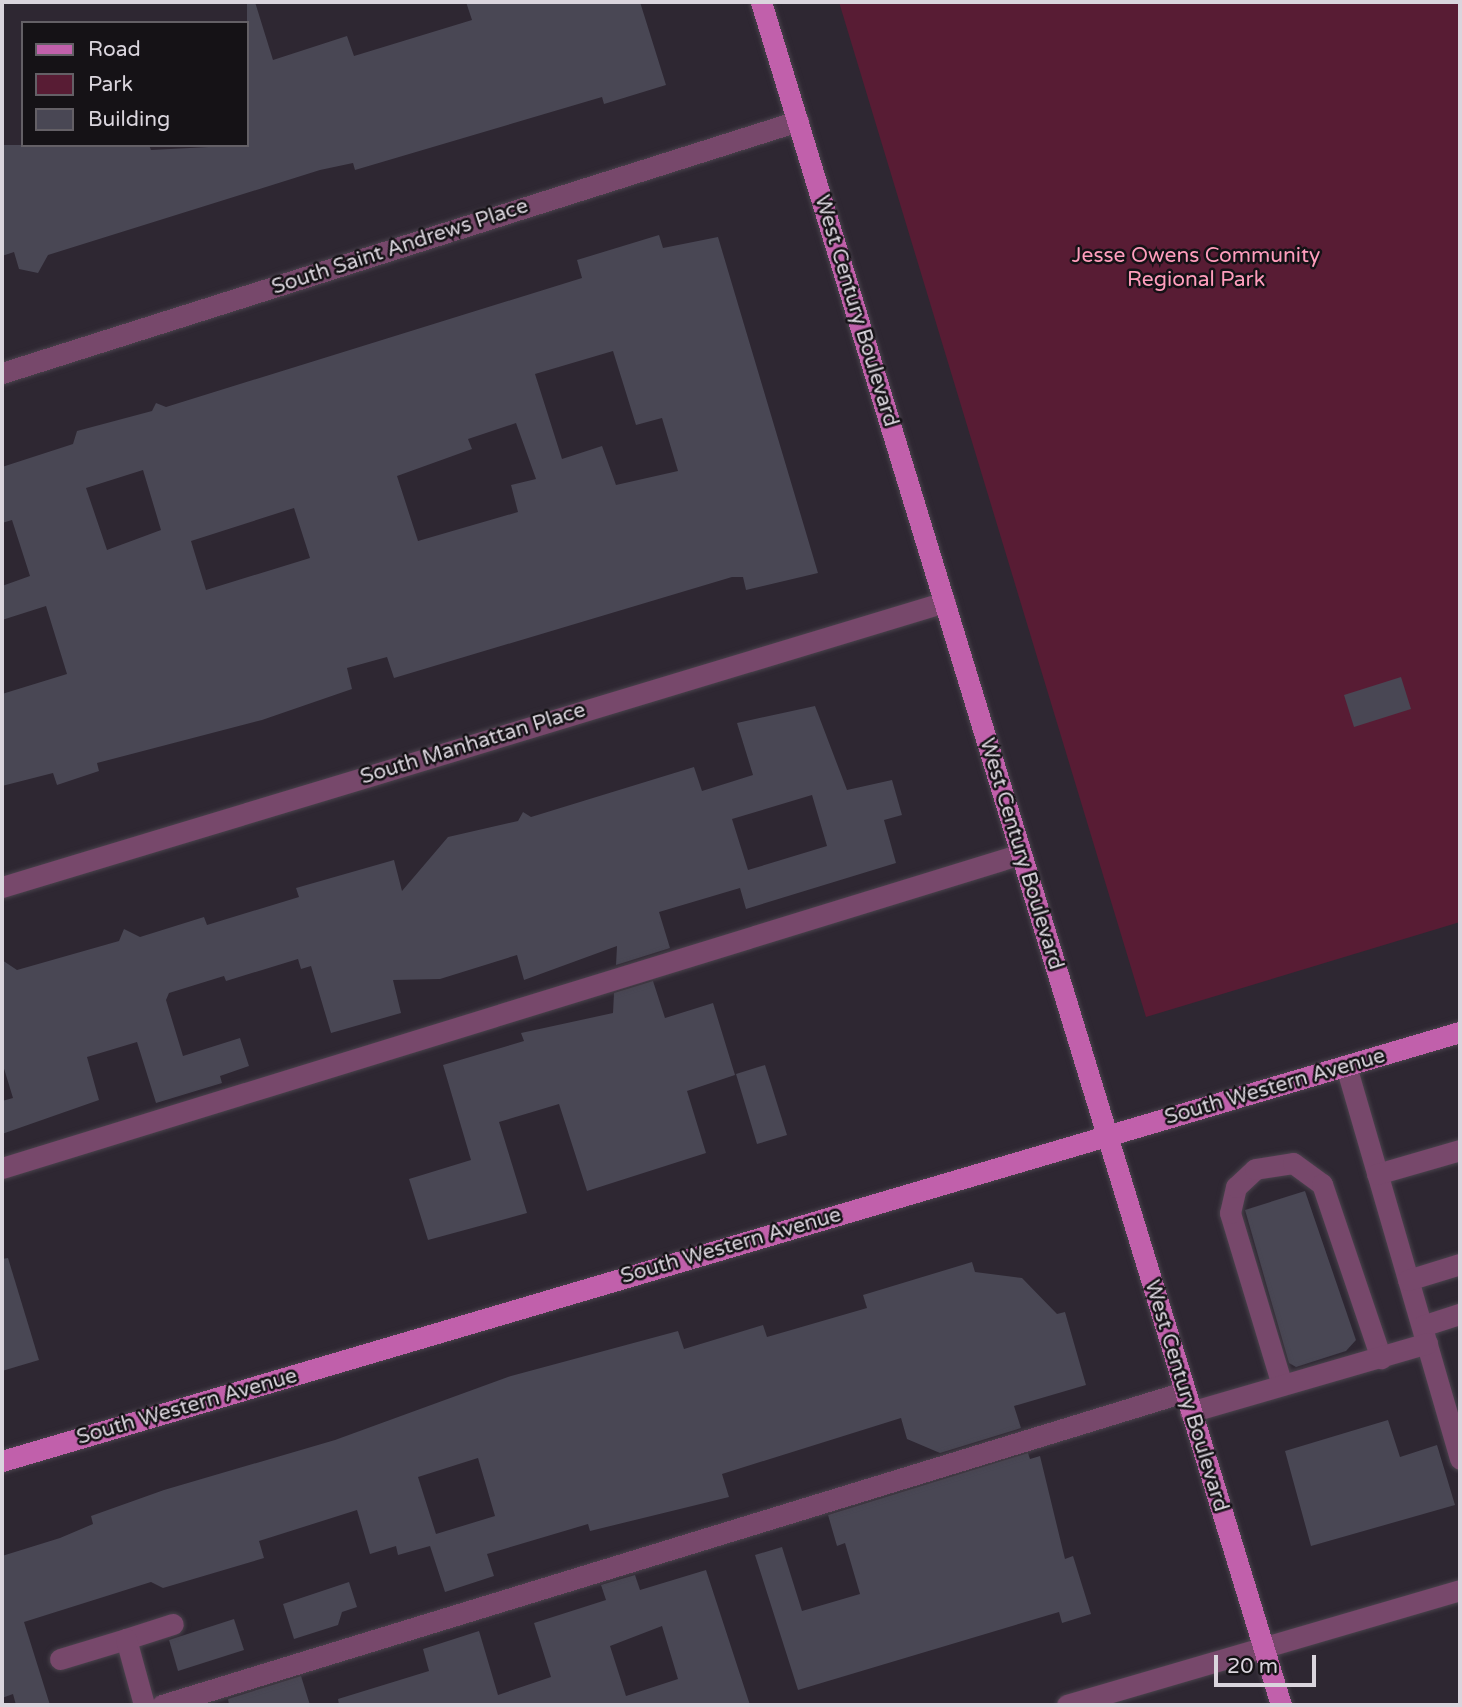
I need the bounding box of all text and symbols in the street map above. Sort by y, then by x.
legend [21,21,248,147]
text: Road [88,37,141,62]
text: Park [88,72,133,97]
text: Building [88,107,170,132]
street label: West Century Boulevard [809,192,903,430]
street label: South Saint Andrews Place [269,194,531,300]
park label: Jesse Owens Community Regional Park [1072,243,1320,293]
street label: South Manhattan Place [357,698,589,790]
street label: West Century Boulevard [974,735,1068,973]
street label: South Western Avenue [1162,1043,1388,1131]
street label: South Western Avenue [618,1202,844,1290]
street label: West Century Boulevard [1139,1277,1233,1515]
street label: South Western Avenue [74,1363,300,1451]
scale bar [1217,1640,1318,1684]
text: 20 m [1227,1654,1278,1679]

